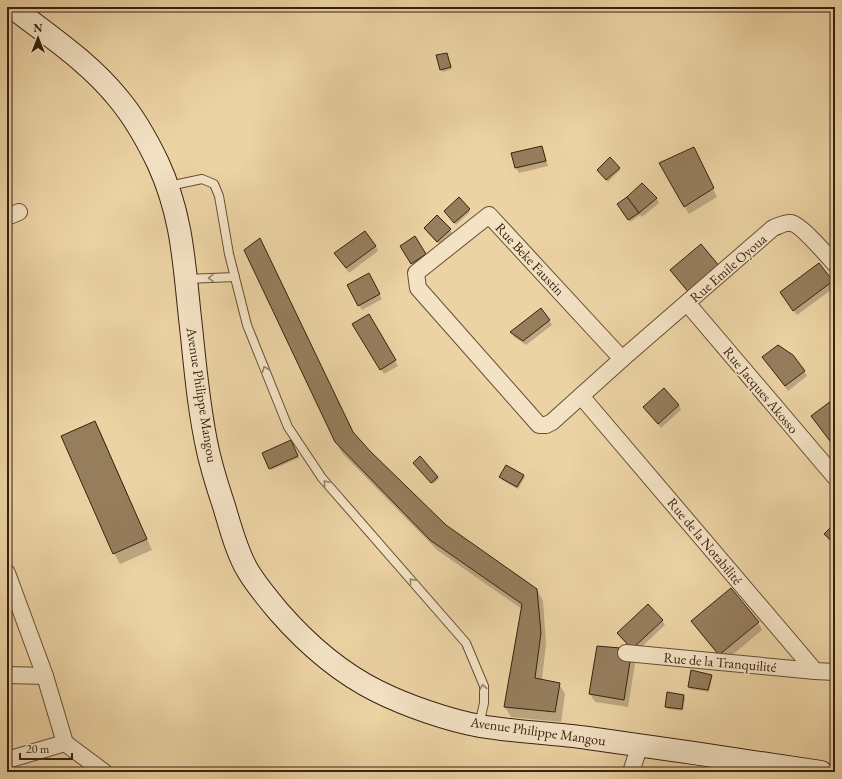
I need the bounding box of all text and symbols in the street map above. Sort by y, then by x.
north arrow [18,18,58,58]
text: N [34,21,43,35]
street label: Rue Beke Faustin [492,219,569,300]
street label: Rue Emile Oyoua [686,230,770,306]
one-way arrow [208,273,214,282]
street label: Avenue Philippe Mangou [182,325,222,465]
street label: Rue Jacques Akosso [719,343,803,437]
one-way arrow [262,366,270,373]
one-way arrow [324,480,331,488]
street label: Rue de la Notabilité [663,494,747,589]
one-way arrow [409,578,416,586]
street label: Rue de la Tranquilité [663,648,778,676]
one-way arrow [479,684,488,691]
street label: Avenue Philippe Mangou [468,712,608,750]
scale bar [20,735,72,761]
text: 20 m [26,741,50,757]

